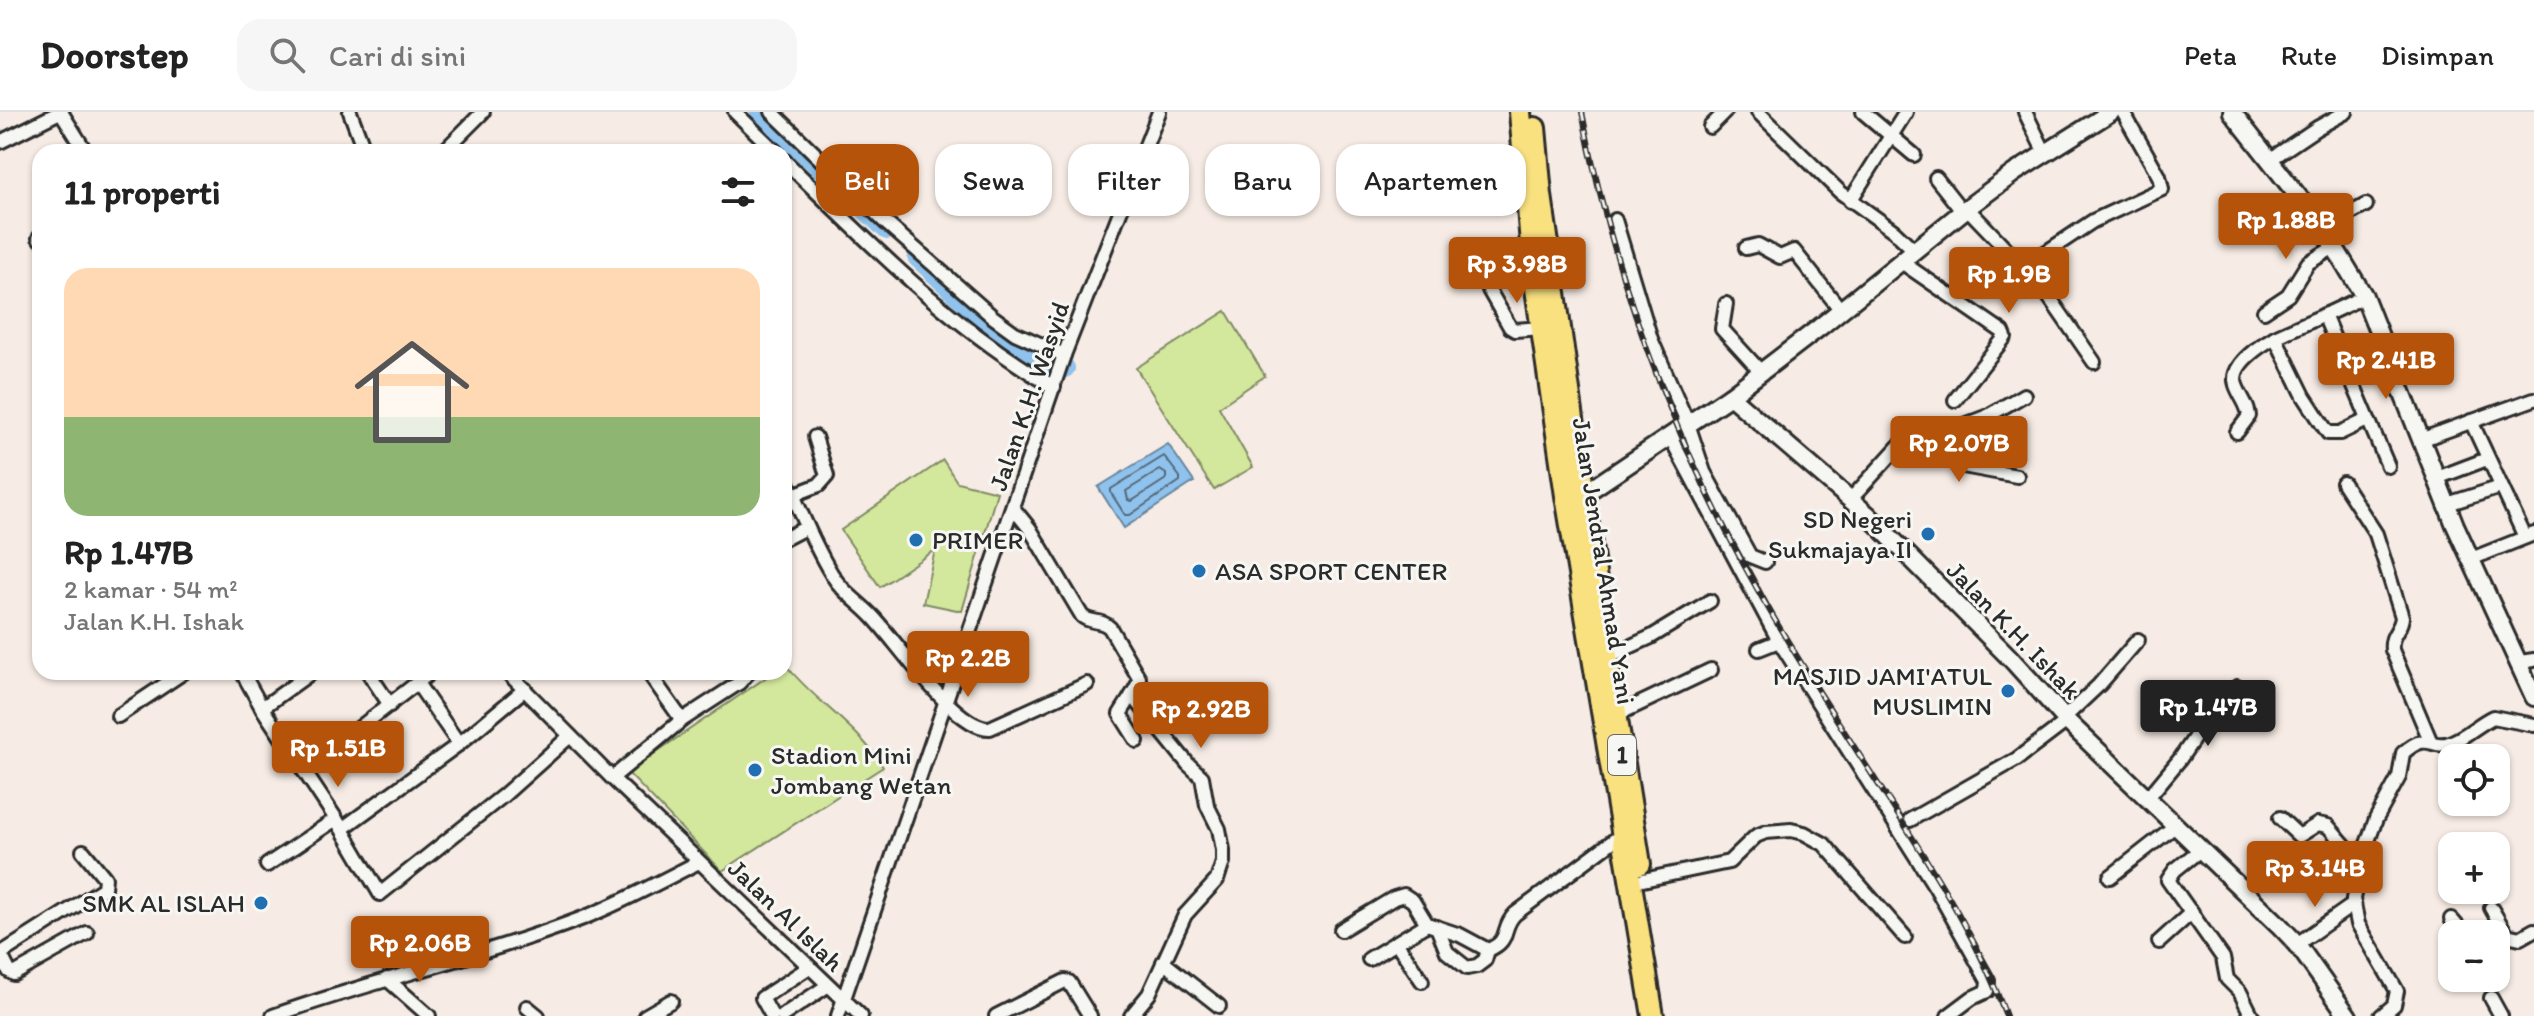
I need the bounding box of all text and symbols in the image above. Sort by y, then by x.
search box [237,19,797,91]
text: Doorstep [40,32,189,78]
icon: search [265,33,309,77]
text: Cari di sini [329,37,466,74]
text: Peta [2184,38,2237,72]
text: Rute [2281,38,2337,72]
text: Disimpan [2381,38,2494,72]
chip: Beli [816,144,919,216]
chip: Sewa [935,144,1052,216]
chip: Filter [1068,144,1189,216]
chip: Baru [1205,144,1320,216]
chip: Apartemen [1336,144,1526,216]
icon: filters [716,170,760,214]
text: 11 properti [64,172,220,213]
pin: Rp 1.88B [2203,193,2369,261]
text: Rp 1.88B [2236,203,2336,235]
pin: Rp 3.98B [1434,237,1600,305]
text: Rp 3.98B [1467,247,1567,279]
pin: Rp 1.9B [1935,247,2083,315]
text: Rp 1.9B [1967,257,2051,289]
street label: Jalan K.H. Wasyid [982,297,1076,495]
icon: home [340,320,484,464]
pin: Rp 2.41B [2303,333,2469,401]
text: Rp 2.41B [2336,343,2436,375]
street label: Jalan Jendral Ahmad Yani [1566,415,1642,707]
pin: Rp 2.07B [1876,416,2042,484]
text: Rp 2.07B [1908,426,2010,458]
place label: SD Negeri Sukmajaya II [1768,503,1912,565]
place label: PRIMER [932,524,1023,556]
marker: SD Negeri Sukmajaya II [1919,525,1937,543]
marker: PRIMER [907,531,925,549]
text: Rp 1.47B [64,532,194,573]
street label: Jalan K.H. Ishak [1940,554,2088,706]
place label: ASA SPORT CENTER [1215,555,1447,587]
marker: ASA SPORT CENTER [1190,562,1208,580]
text: 2 kamar · 54 m² [64,573,238,605]
text: Jalan K.H. Ishak [64,605,244,637]
pin: Rp 2.2B [894,631,1042,699]
text: Rp 2.2B [925,641,1011,673]
place label: MASJID JAMI'ATUL MUSLIMIN [1773,660,1992,722]
pin: Rp 1.47B [2125,680,2291,748]
pin: Rp 2.92B [1118,682,1284,750]
marker: MASJID JAMI'ATUL MUSLIMIN [1999,682,2017,700]
text: Rp 1.47B [2158,690,2258,722]
text: Rp 2.92B [1151,692,1251,724]
pin: Rp 1.51B [255,721,421,789]
text: Rp 1.51B [290,731,386,763]
road number: 1 [1608,735,1636,775]
place label: Stadion Mini Jombang Wetan [771,739,952,801]
map controls [2438,744,2510,992]
button: locate [2438,744,2510,816]
marker: Stadion Mini Jombang Wetan [746,761,764,779]
button: + [2438,832,2510,904]
pin: Rp 3.14B [2232,841,2398,909]
text: Rp 3.14B [2265,851,2365,883]
street label: Jalan Al Islah [721,852,851,978]
place label: SMK AL ISLAH [82,887,245,919]
marker: SMK AL ISLAH [252,894,270,912]
pin: Rp 2.06B [337,916,503,984]
button: − [2438,920,2510,992]
text: Rp 2.06B [369,926,471,958]

